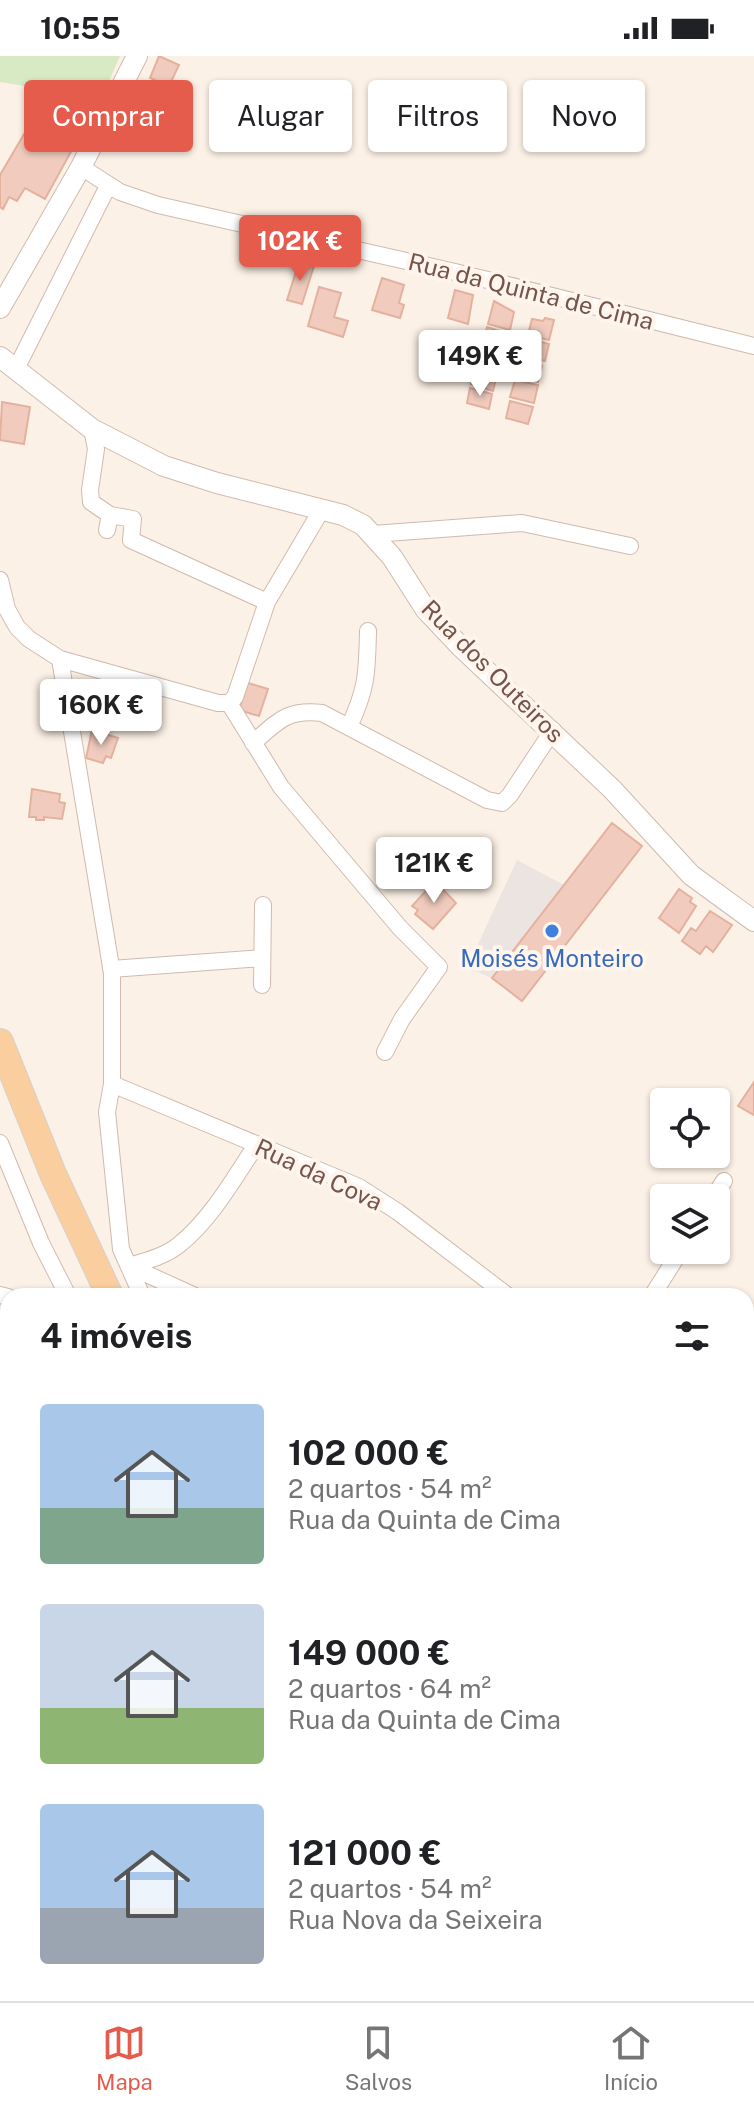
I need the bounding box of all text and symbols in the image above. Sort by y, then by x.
text: 10:55 [40,10,121,46]
chip: Comprar [24,80,193,152]
chip: Alugar [209,80,352,152]
chip: Filtros [368,80,507,152]
chip: Novo [523,80,645,152]
pin: 102K € [235,215,365,283]
text: 102K € [257,225,343,256]
street label: Rua da Quinta de Cima [405,247,657,335]
pin: 149K € [415,330,545,398]
text: 149K € [437,340,523,371]
street label: Rua dos Outeiros [416,594,570,748]
pin: 160K € [36,679,166,747]
text: 160K € [58,689,144,720]
pin: 121K € [369,837,499,905]
text: 121K € [394,847,474,878]
marker: Moisés Monteiro [543,922,561,940]
place label: Moisés Monteiro [460,944,644,972]
map controls [650,1088,730,1264]
button: locate [650,1088,730,1168]
street label: Rua da Cova [251,1132,387,1216]
button: layers [650,1184,730,1264]
icon: filters [670,1314,714,1358]
text: 4 imóveis [40,1316,192,1356]
text: 102 000 € [288,1433,449,1473]
icon: home [104,1436,200,1532]
text: 2 quartos · 54 m² [288,1473,491,1504]
text: Rua da Quinta de Cima [288,1504,561,1535]
text: 149 000 € [288,1633,450,1673]
icon: home [104,1636,200,1732]
text: 2 quartos · 64 m² [288,1673,491,1704]
text: Rua da Quinta de Cima [288,1704,561,1735]
text: 121 000 € [288,1833,442,1873]
icon: home [104,1836,200,1932]
text: 2 quartos · 54 m² [288,1873,491,1904]
text: Rua Nova da Seixeira [288,1904,543,1935]
tab: Mapa [96,2021,153,2095]
tab: Salvos [345,2021,412,2095]
tab: Início [604,2021,658,2095]

